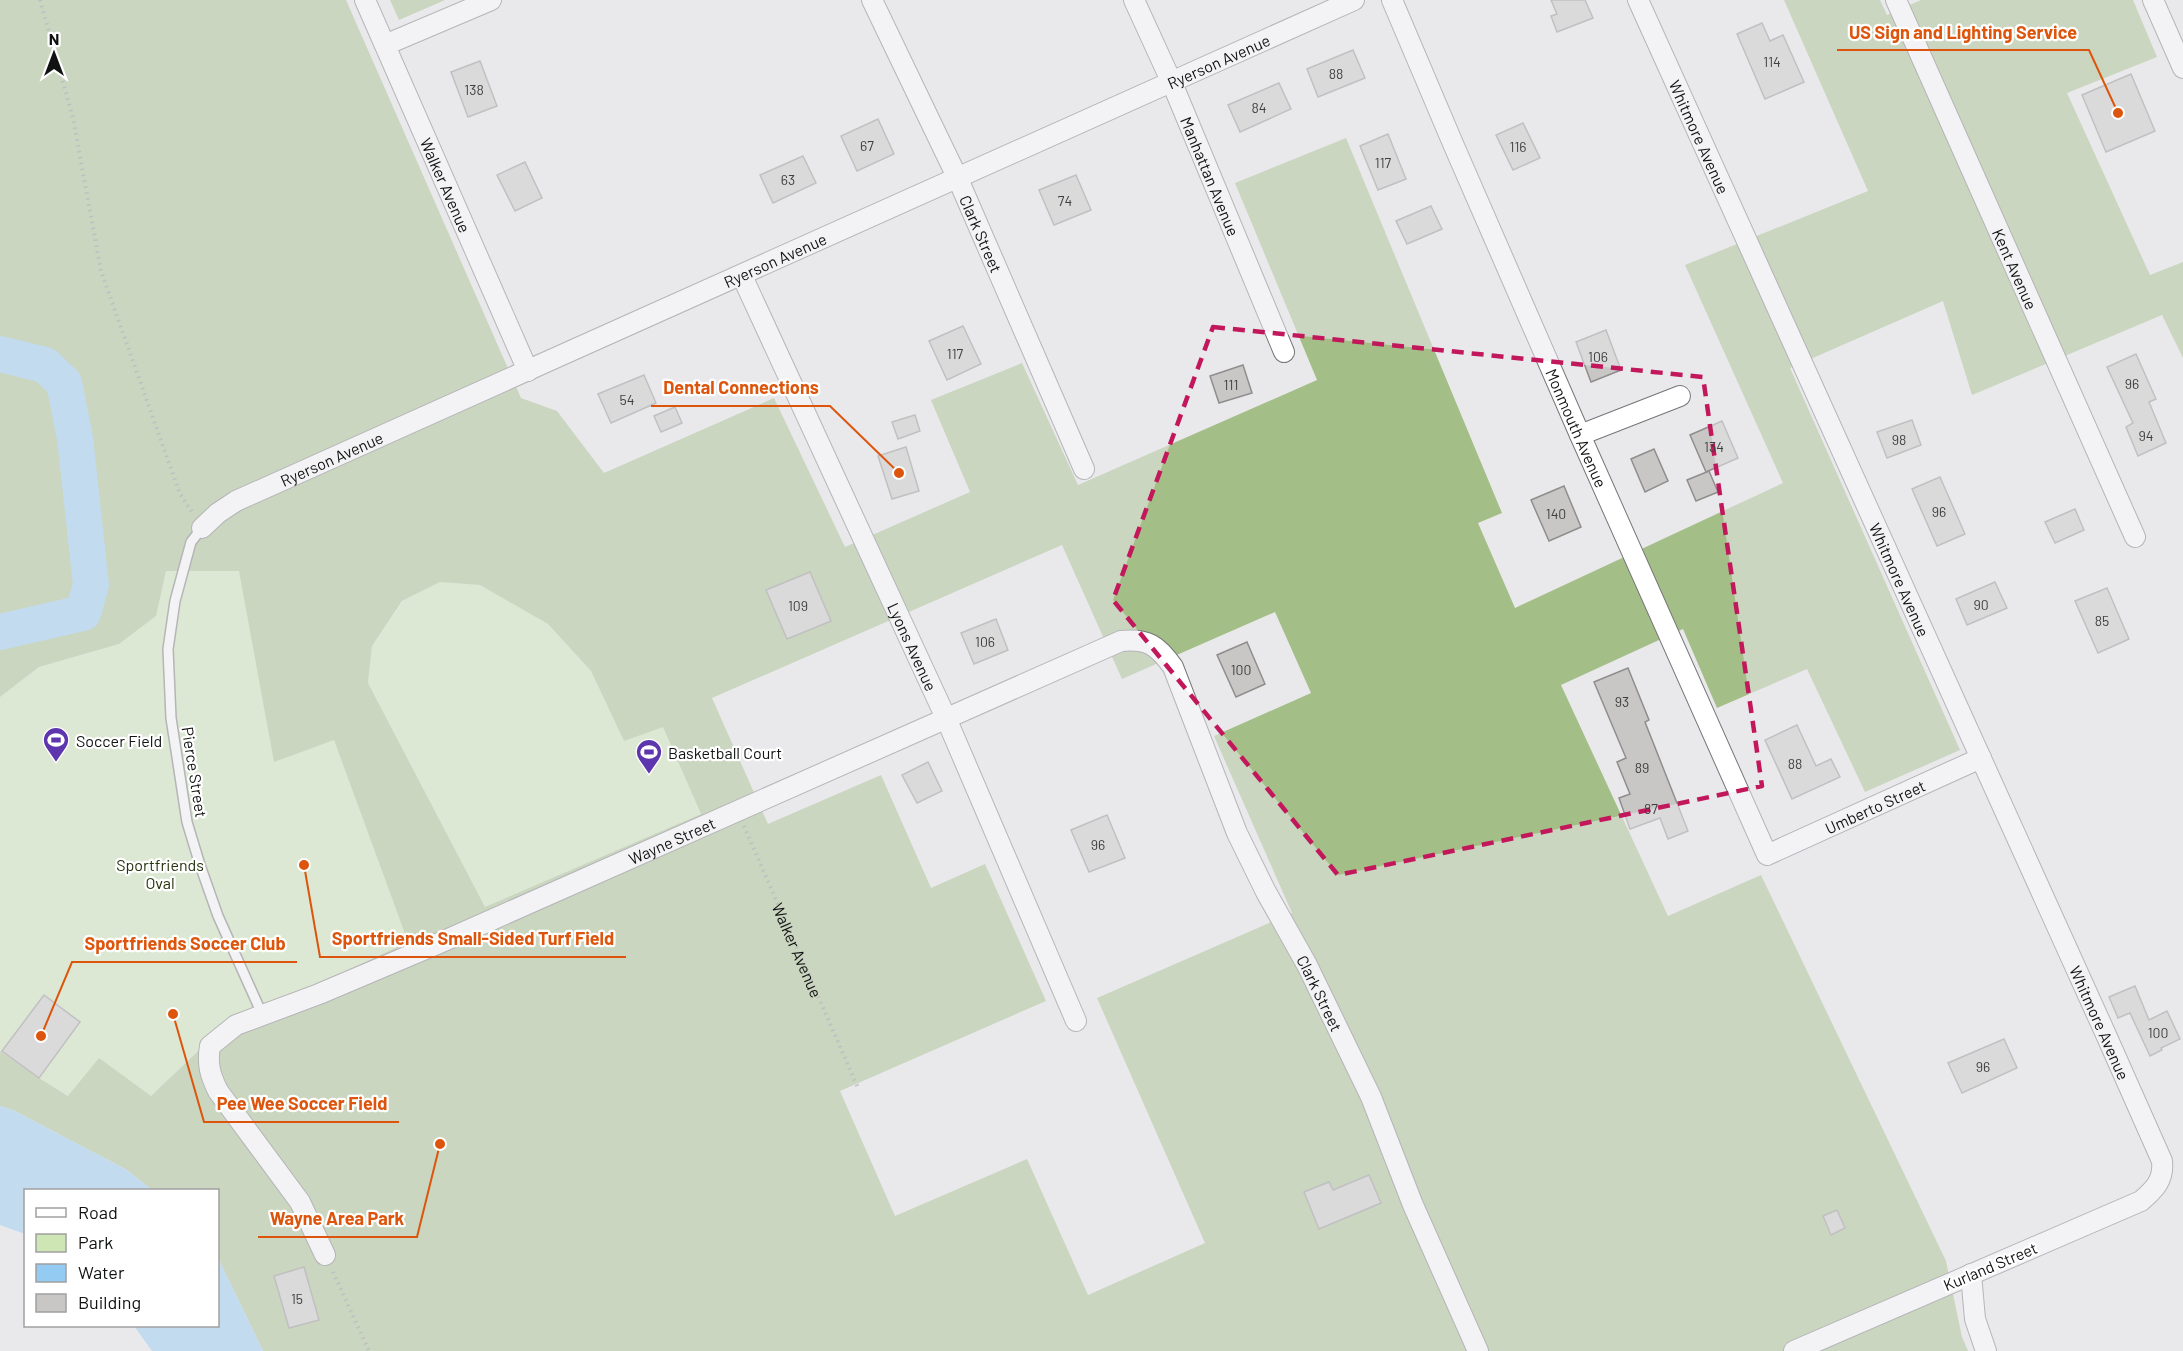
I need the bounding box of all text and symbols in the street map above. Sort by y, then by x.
callout: US Sign and Lighting Service [1837,14,2089,50]
text: US Sign and Lighting Service [1849,21,2077,43]
north arrow [24,24,84,84]
text: N [49,29,59,48]
street label: Ryerson Avenue [1164,30,1273,92]
house number: 114 [1763,53,1781,70]
house number: 88 [1329,65,1343,82]
street label: Whitmore Avenue [1666,77,1734,197]
house number: 138 [464,81,484,98]
house number: 84 [1251,99,1267,116]
street label: Manhattan Avenue [1177,113,1244,238]
street label: Walker Avenue [417,135,475,235]
house number: 67 [860,137,874,154]
house number: 116 [1509,138,1527,155]
house number: 117 [1375,154,1392,171]
house number: 63 [781,171,795,188]
street label: Clark Street [957,192,1007,275]
house number: 74 [1058,192,1072,209]
street label: Kent Avenue [1989,225,2042,312]
street label: Ryerson Avenue [721,228,829,291]
house number: 117 [947,345,964,362]
house number: 106 [1588,348,1608,365]
street label: Monmouth Avenue [1543,365,1611,490]
callout: Dental Connections [651,370,830,406]
house number: 96 [2125,375,2139,392]
text: Dental Connections [663,376,819,398]
house number: 111 [1224,376,1238,393]
house number: 54 [620,391,634,408]
street label: Ryerson Avenue [277,427,386,490]
house number: 94 [2138,427,2154,444]
house number: 98 [1892,431,1906,448]
house number: 134 [1704,438,1724,455]
house number: 96 [1932,503,1946,520]
house number: 140 [1546,505,1566,522]
street label: Whitmore Avenue [1866,520,1934,639]
house number: 90 [1973,596,1989,613]
house number: 109 [788,597,808,614]
street label: Lyons Avenue [884,599,942,694]
house number: 85 [2095,612,2109,629]
house number: 106 [975,633,995,650]
house number: 100 [1231,661,1251,678]
house number: 93 [1615,693,1629,710]
sports icon: Soccer Field [41,725,71,763]
street label: Pierce Street [178,725,212,819]
place label: Soccer Field [76,731,162,750]
sports icon: Basketball Court [634,737,664,775]
place label: Basketball Court [668,743,782,762]
house number: 88 [1788,755,1802,772]
house number: 89 [1635,759,1649,776]
street label: Umberto Street [1822,775,1928,837]
house number: 87 [1644,800,1658,817]
street label: Wayne Street [625,813,718,868]
house number: 96 [1091,836,1105,853]
park label: Sportfriends Oval [116,855,204,892]
street label: Walker Avenue [769,900,827,1000]
callout: Sportfriends Small-Sided Turf Field [320,921,626,957]
callout: Sportfriends Soccer Club [72,926,297,962]
text: Sportfriends Small-Sided Turf Field [332,927,614,949]
text: Sportfriends Soccer Club [84,932,286,954]
street label: Clark Street [1294,951,1347,1034]
street label: Whitmore Avenue [2066,962,2134,1082]
house number: 100 [2148,1024,2168,1041]
house number: 96 [1976,1058,1990,1075]
callout: Pee Wee Soccer Field [204,1086,399,1122]
text: Pee Wee Soccer Field [217,1092,387,1114]
legend [24,1189,219,1327]
text: Road [78,1201,118,1223]
callout: Wayne Area Park [258,1201,417,1237]
text: Wayne Area Park [270,1207,405,1229]
text: Park [78,1231,113,1253]
street label: Kurland Street [1940,1238,2040,1294]
text: Water [78,1261,125,1283]
house number: 15 [291,1290,303,1307]
text: Building [78,1291,141,1313]

